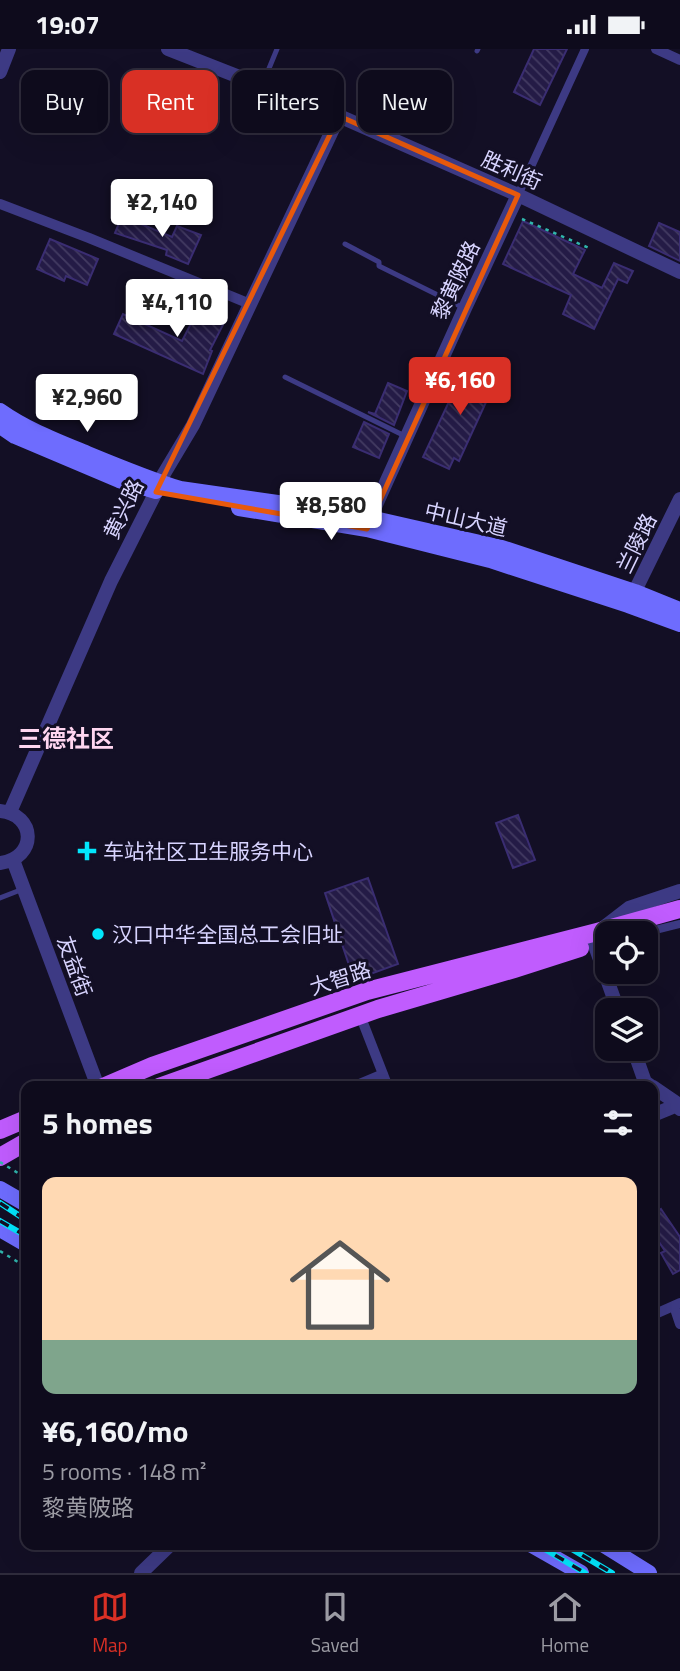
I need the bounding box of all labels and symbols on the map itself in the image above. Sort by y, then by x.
street label: 胜利街 [477,143,547,197]
pin: ¥2,140 [105,179,219,239]
street label: 黎黄陂路 [423,235,487,325]
pin: ¥4,110 [120,279,234,339]
pin: ¥6,160 [403,357,517,417]
pin: ¥2,960 [30,375,144,434]
street label: 黄兴路 [95,474,151,544]
pin: ¥8,580 [274,483,388,542]
street label: 中山大道 [421,494,511,544]
street label: 兰陵路 [608,508,664,578]
district label: 三德社区 [18,720,114,756]
place label: 车站社区卫生服务中心 [103,835,313,867]
marker: 车站社区卫生服务中心 [77,841,97,861]
place label: 汉口中华全国总工会旧址 [112,918,343,950]
marker: 汉口中华全国总工会旧址 [90,926,106,942]
street label: 友益街 [49,931,101,1001]
street label: 大智路 [305,953,375,1003]

